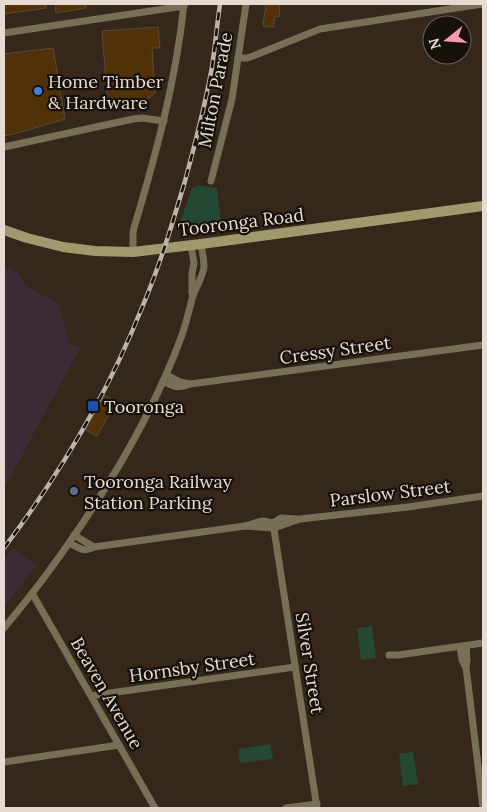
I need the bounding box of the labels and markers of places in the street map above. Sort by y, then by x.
place label: Home Timber & Hardware [48,70,164,114]
marker: Home Timber & Hardware [32,85,44,97]
place label: Tooronga [104,395,184,418]
marker: Tooronga [86,399,100,413]
place label: Tooronga Railway Station Parking [84,470,233,514]
marker: Tooronga Railway Station Parking [68,485,80,497]

